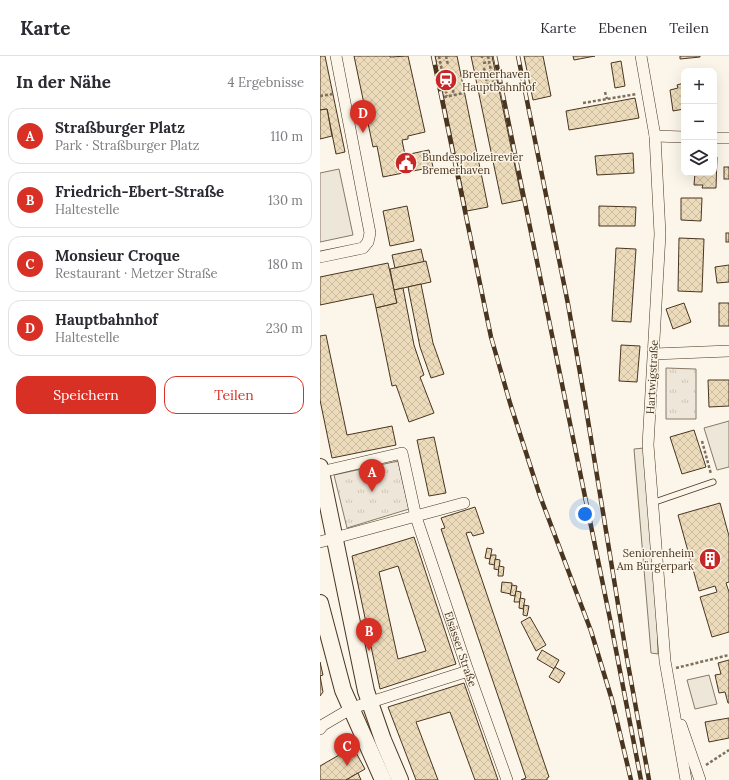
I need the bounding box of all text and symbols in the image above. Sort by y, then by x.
text: Karte [20,16,71,40]
text: Karte [540,19,576,37]
text: Ebenen [598,19,647,37]
text: Teilen [669,19,709,37]
station icon: Bremerhaven Hauptbahnhof [433,67,459,93]
place label: Bremerhaven Hauptbahnhof [462,67,537,94]
map controls [681,68,717,176]
button: + [681,68,717,104]
text: In der Nähe [16,71,111,93]
text: 4 Ergebnisse [228,74,304,91]
pin: D [350,100,376,133]
button: − [681,104,717,140]
text: Straßburger Platz [55,118,185,137]
text: A [26,128,34,145]
text: 110 m [270,128,303,145]
text: Park · Straßburger Platz [55,137,199,154]
button: layers [681,140,717,176]
public building icon: Bundespolizeirevier Bremerhaven [393,150,419,176]
place label: Bundespolizeirevier Bremerhaven [422,150,524,177]
text: Friedrich-Ebert-Straße [55,182,224,201]
text: B [26,192,34,209]
text: 130 m [268,192,303,209]
text: Haltestelle [55,201,120,218]
text: Monsieur Croque [55,246,180,265]
text: C [26,256,34,273]
text: 180 m [268,256,303,273]
text: Restaurant · Metzer Straße [55,265,218,282]
text: Hauptbahnhof [55,310,158,329]
text: D [25,320,35,337]
text: 230 m [266,320,303,337]
text: Haltestelle [55,329,120,346]
street label: Hartwigstraße [643,339,661,415]
button: Speichern [16,376,156,414]
button: Teilen [164,376,304,414]
pin: A [359,459,385,492]
your location [575,504,595,524]
place label: Seniorenheim Am Bürgerpark [616,546,694,573]
building icon: Seniorenheim Am Bürgerpark [697,546,723,572]
street label: Elsässer Straße [441,609,480,689]
pin: B [356,618,382,651]
pin: C [334,733,360,766]

